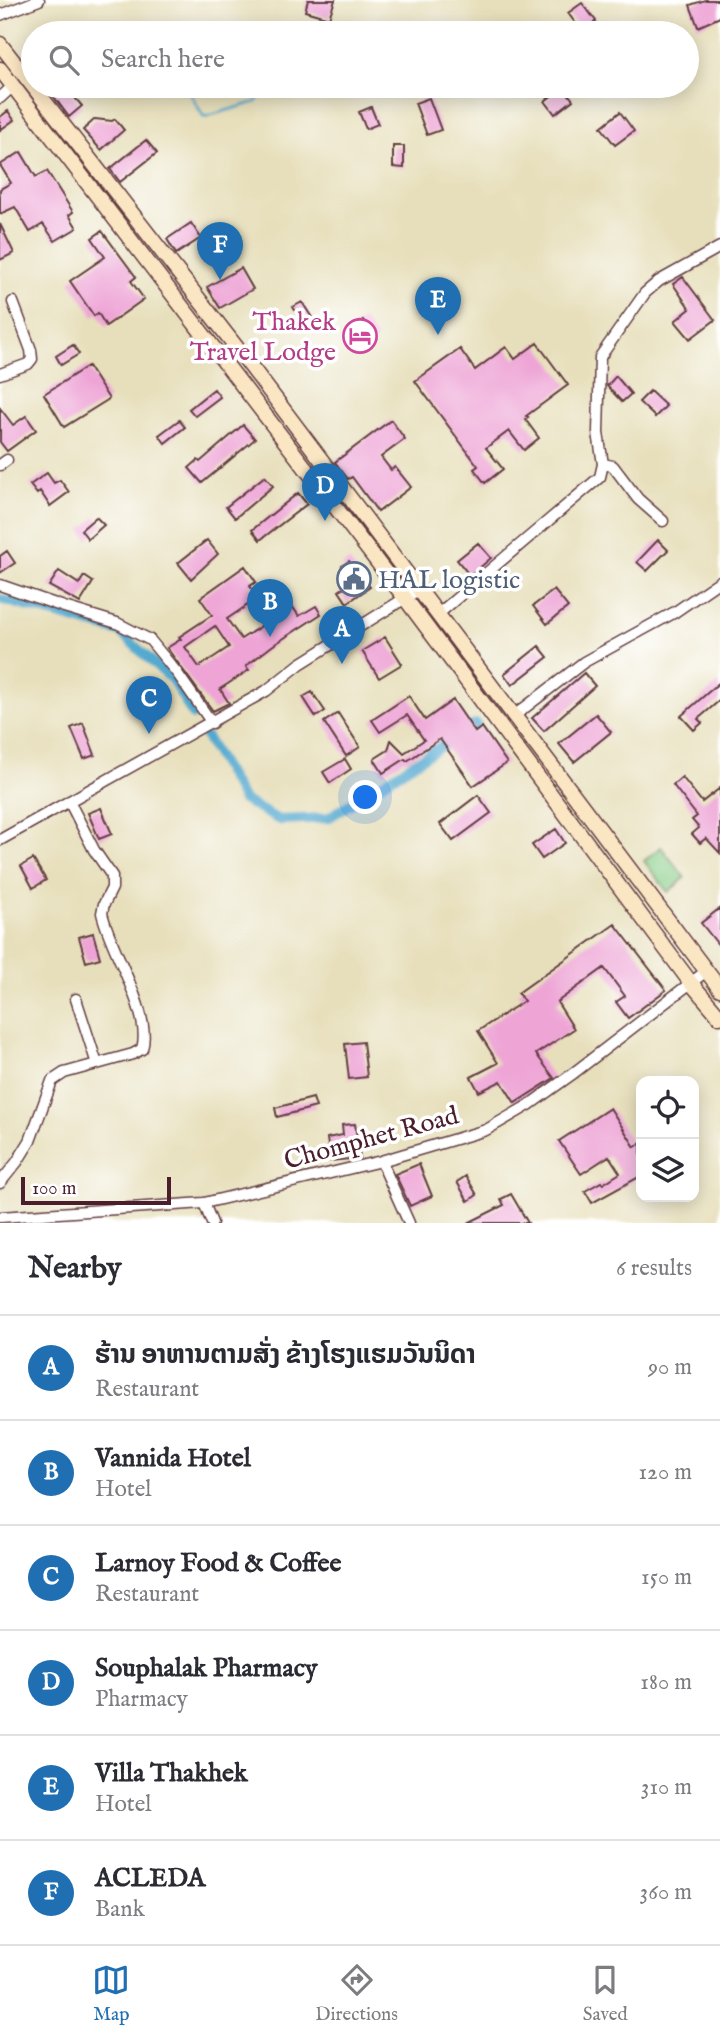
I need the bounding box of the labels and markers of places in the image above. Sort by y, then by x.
pin: F [197,222,243,280]
pin: E [415,277,461,335]
place label: Thakek Travel Lodge [190,306,337,369]
hotel icon: Thakek Travel Lodge [341,317,379,355]
pin: D [302,463,348,521]
public building icon: HAL logistic [335,560,373,598]
place label: HAL logistic [378,564,520,597]
pin: B [247,579,293,637]
pin: A [319,606,365,664]
pin: C [126,676,172,734]

